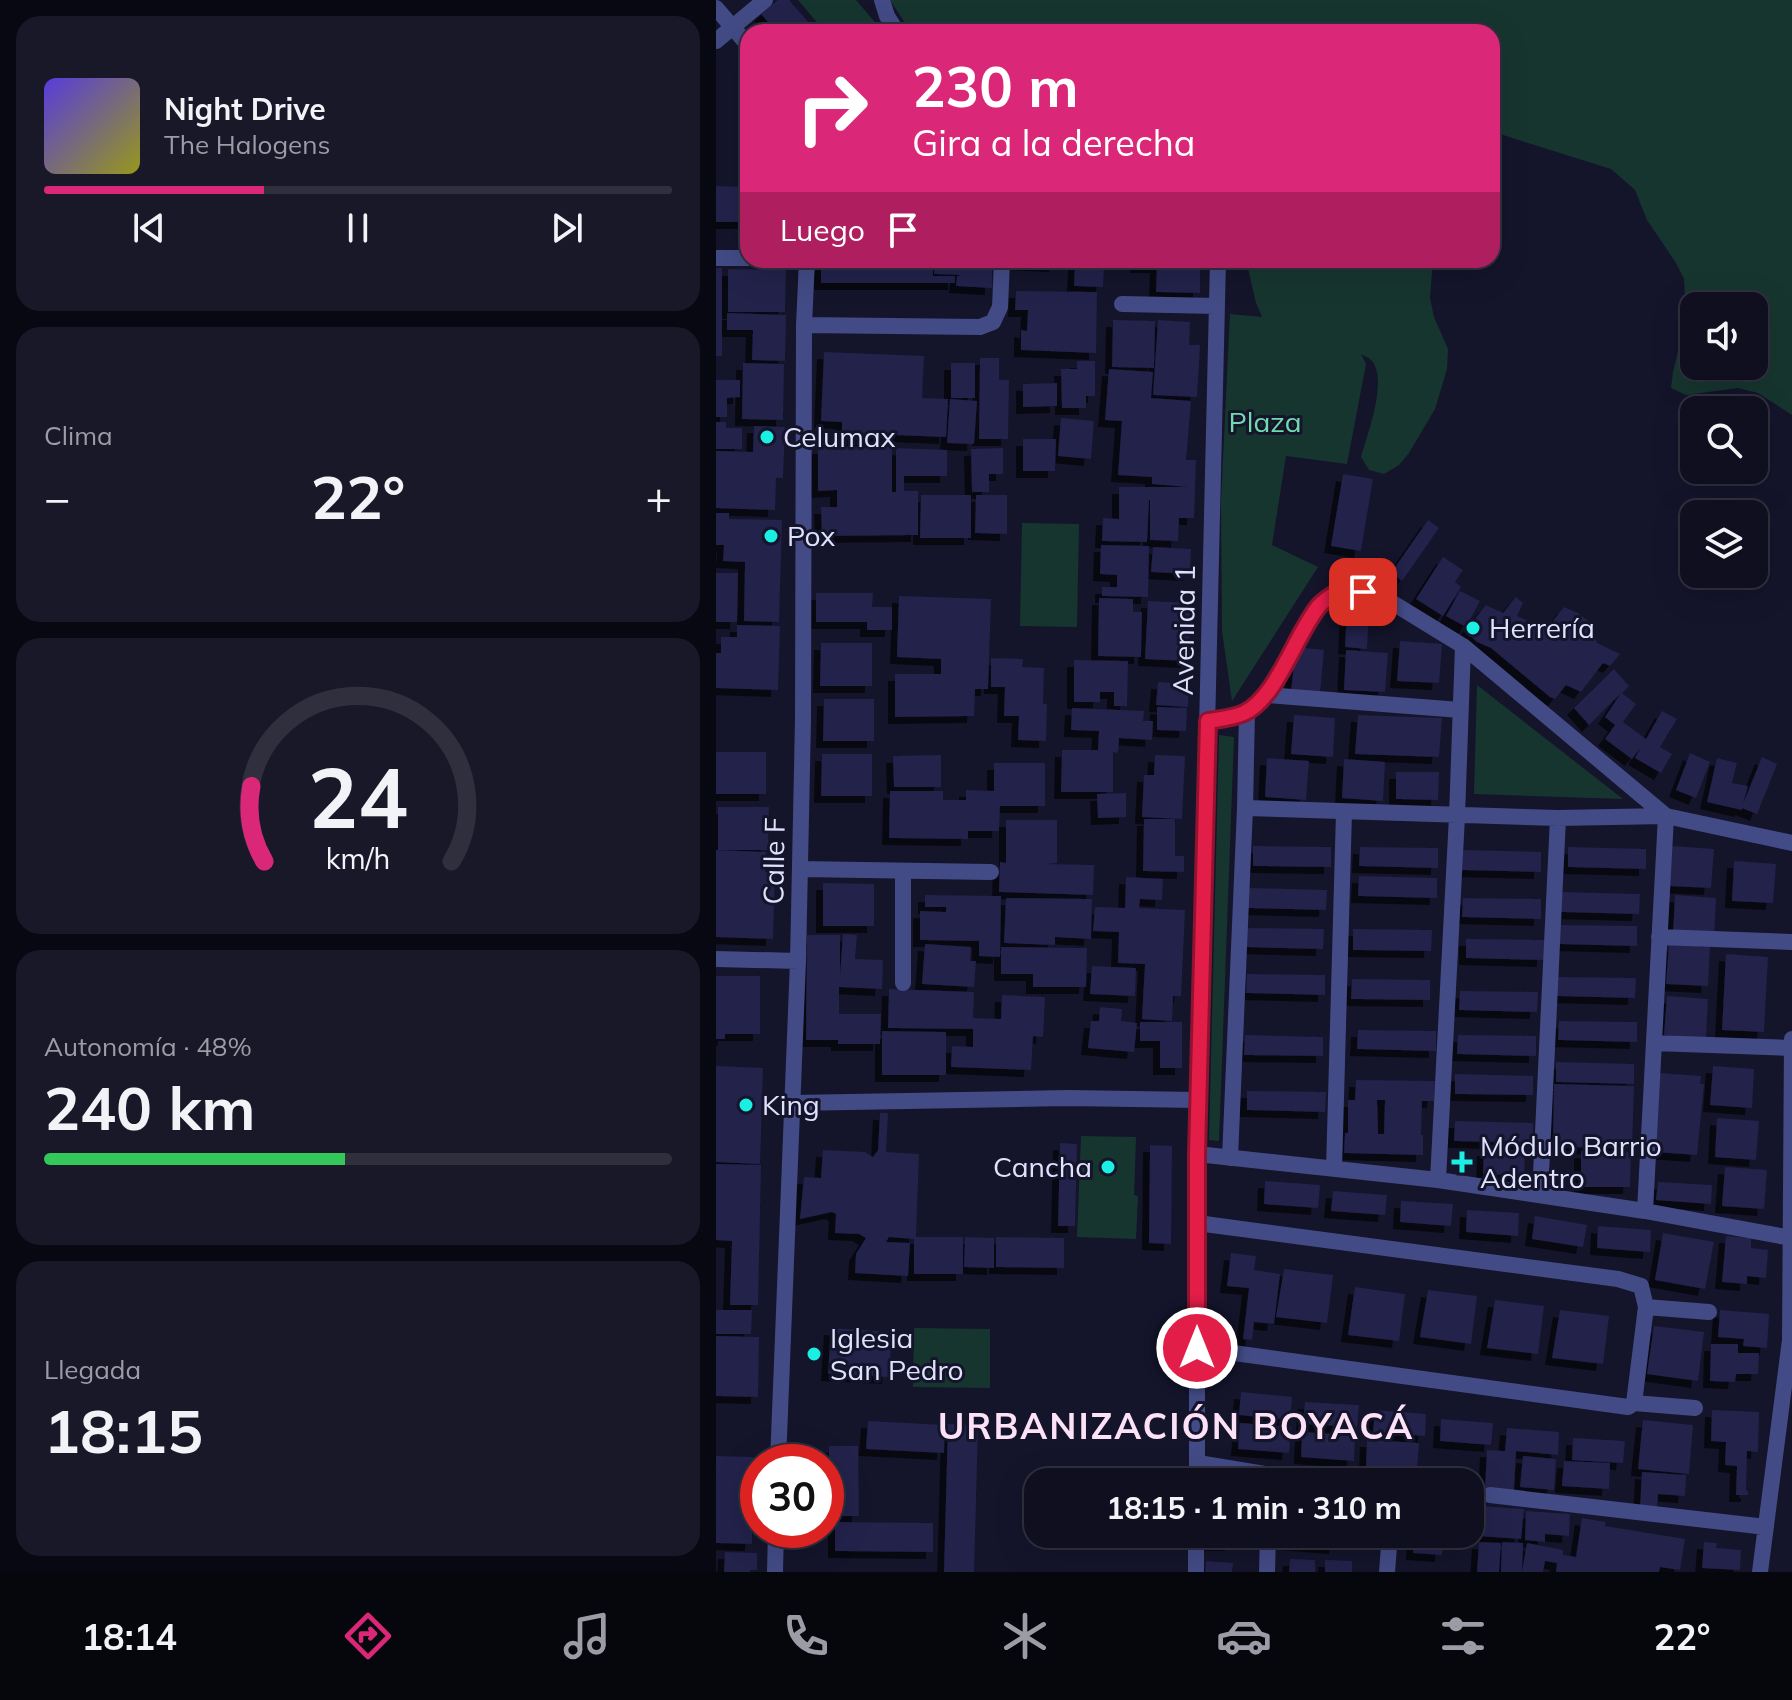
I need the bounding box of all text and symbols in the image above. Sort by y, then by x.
text: 230 m [912,51,1079,121]
icon: right [780,56,884,160]
text: Night Drive [164,90,326,128]
text: Gira a la derecha [912,120,1195,165]
text: The Halogens [164,128,330,161]
icon: previous [127,206,171,250]
icon: pause [336,206,380,250]
icon: next [545,206,589,250]
icon: arrive [881,208,925,252]
text: Luego [780,211,865,249]
map controls [1680,292,1768,588]
button: sound [1680,292,1768,380]
button: search [1680,396,1768,484]
park label: Plaza [1229,404,1301,439]
text: Clima [44,419,113,452]
place label: Celumax [783,419,896,454]
marker: Celumax [758,428,776,446]
text: 22° [311,459,405,534]
text: − [44,470,70,525]
text: + [646,470,672,525]
button: layers [1680,500,1768,588]
place label: Pox [787,518,835,553]
marker: Pox [762,527,780,545]
pin [1329,558,1397,626]
street label: Avenida 1 [1165,564,1202,696]
icon: arrive [1341,570,1385,614]
place label: Herrería [1489,610,1595,645]
marker: Herrería [1464,619,1482,637]
text: 24 [308,744,408,849]
street label: Calle F [755,817,792,905]
text: km/h [326,840,390,876]
text: Autonomía · 48% [44,1030,252,1063]
text: 240 km [44,1070,256,1145]
place label: King [762,1087,820,1122]
marker: King [737,1096,755,1114]
place label: Módulo Barrio Adentro [1480,1128,1662,1195]
place label: Cancha [993,1149,1092,1184]
marker: Módulo Barrio Adentro [1451,1151,1473,1173]
marker: Cancha [1099,1158,1117,1176]
position arrow [1155,1306,1239,1390]
place label: Iglesia San Pedro [830,1320,964,1387]
marker: Iglesia San Pedro [805,1345,823,1363]
text: Llegada [44,1353,141,1386]
text: 18:15 [44,1393,203,1468]
district label: URBANIZACIÓN BOYACÁ [938,1403,1414,1448]
speed limit sign: 30 [740,1444,844,1548]
text: 18:15 · 1 min · 310 m [1106,1489,1402,1527]
icon: directions [340,1608,396,1664]
icon: music [559,1608,615,1664]
icon: phone [778,1608,834,1664]
icon: climate [997,1608,1053,1664]
icon: car [1216,1608,1272,1664]
icon: filters [1435,1608,1491,1664]
text: 18:14 [81,1614,177,1659]
text: 22° [1654,1614,1710,1659]

